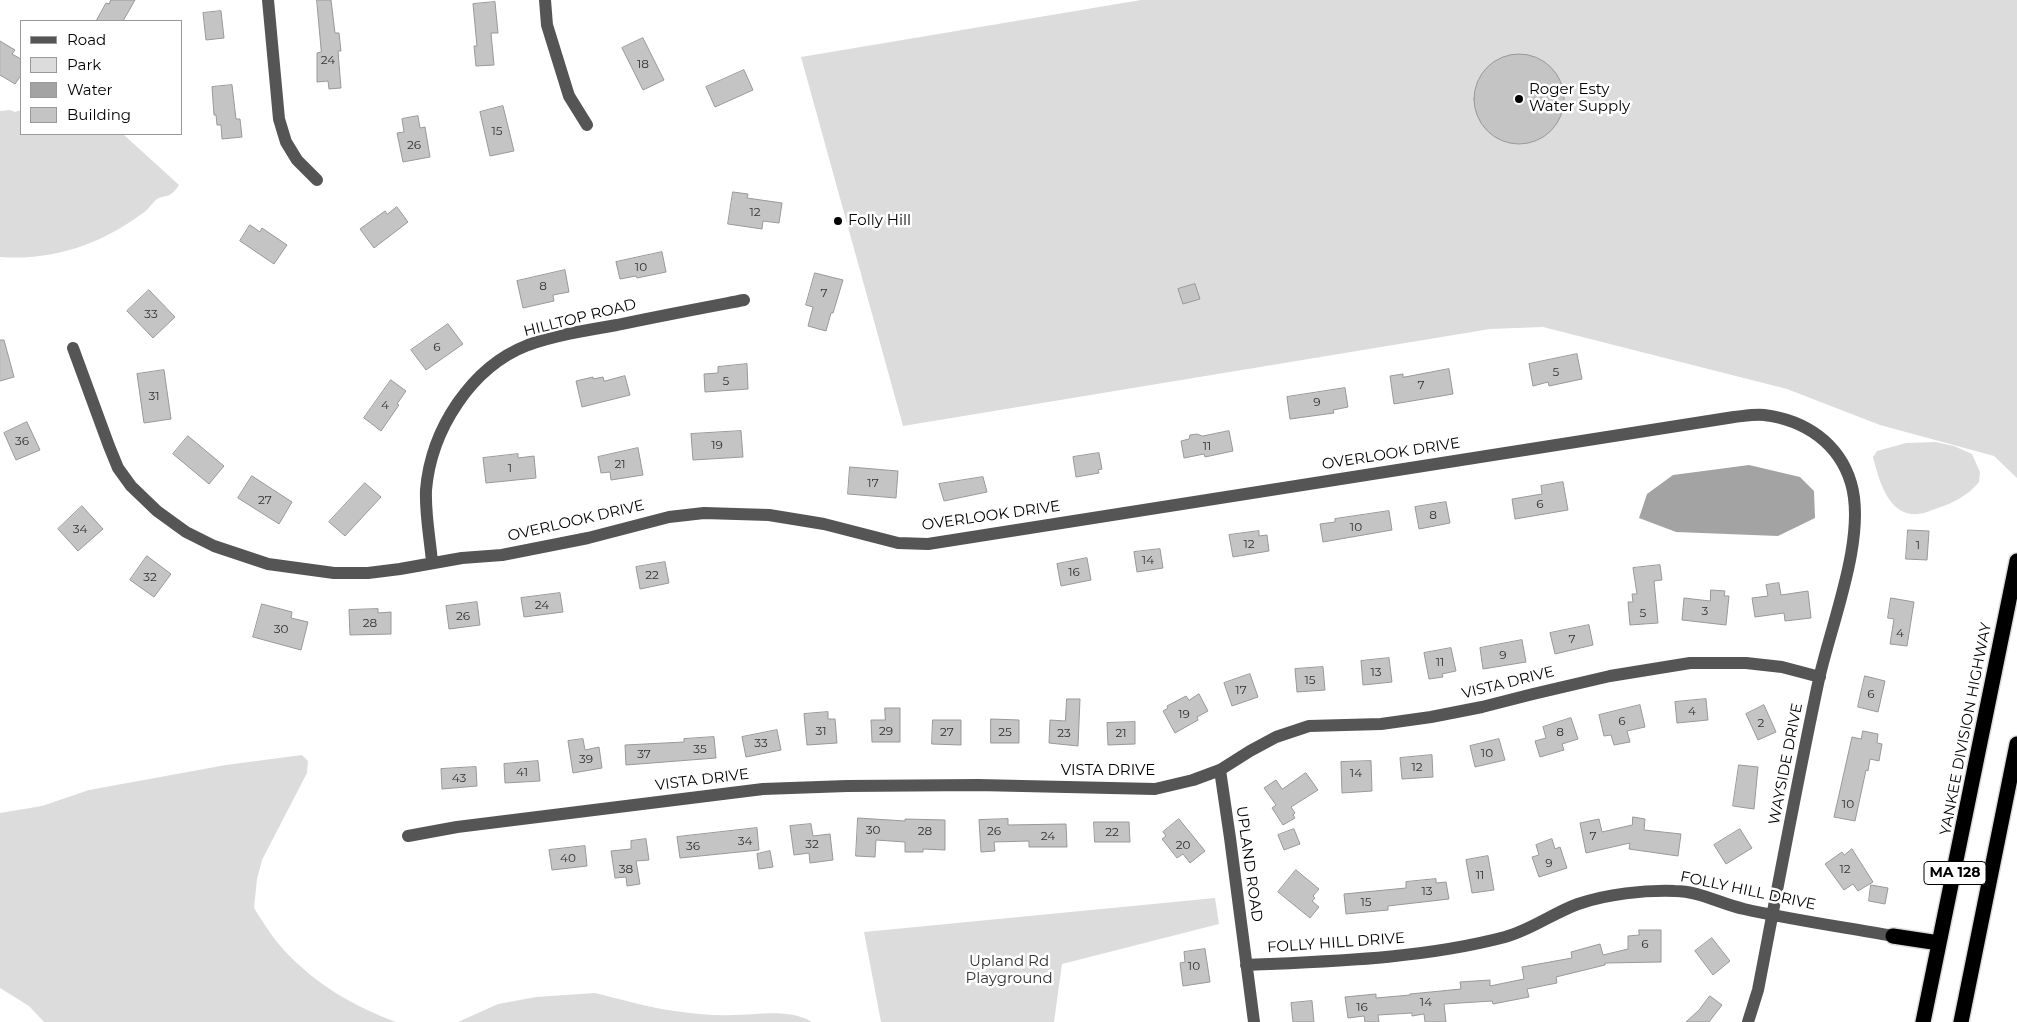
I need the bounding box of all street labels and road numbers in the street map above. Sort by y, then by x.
street label: HILLTOP ROAD [522,295,638,341]
street label: OVERLOOK DRIVE [1321,434,1461,474]
street label: OVERLOOK DRIVE [506,497,646,545]
street label: OVERLOOK DRIVE [921,497,1061,535]
street label: YANKEE DIVISION HIGHWAY [1937,621,1995,837]
street label: VISTA DRIVE [1460,663,1556,703]
street label: WAYSIDE DRIVE [1765,702,1807,826]
street label: VISTA DRIVE [1061,762,1155,780]
street label: VISTA DRIVE [654,765,750,795]
street label: UPLAND ROAD [1232,805,1266,923]
road number: MA 128 [1924,861,1986,884]
street label: FOLLY HILL DRIVE [1679,868,1817,914]
street label: FOLLY HILL DRIVE [1266,929,1406,957]

